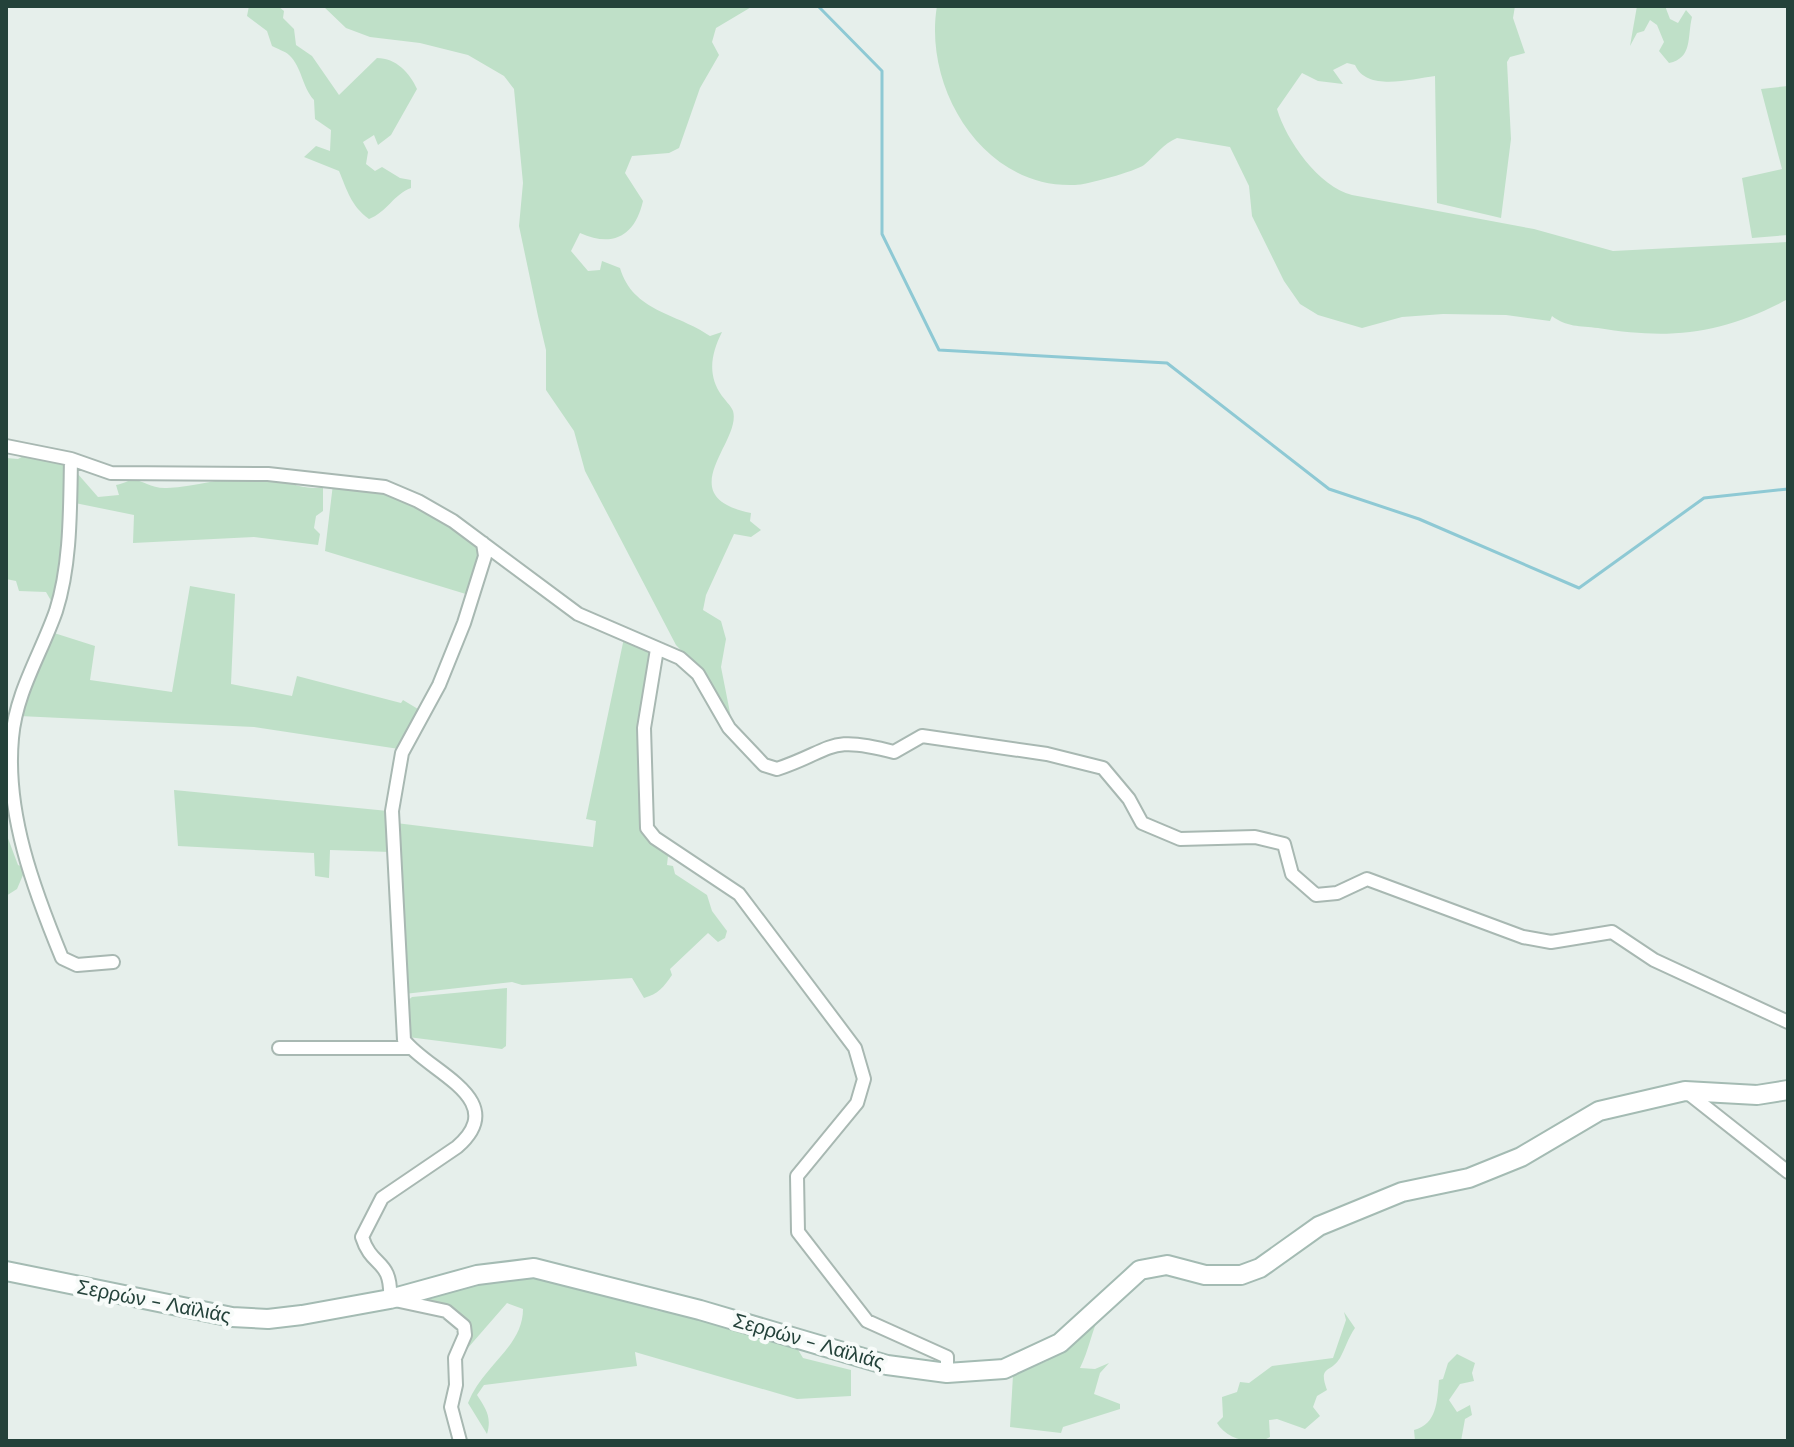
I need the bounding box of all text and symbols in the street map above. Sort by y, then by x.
street label: Σερρών - Λαϊλιάς [75,1273,233,1329]
street label: Σερρών - Λαϊλιάς [730,1307,888,1375]

